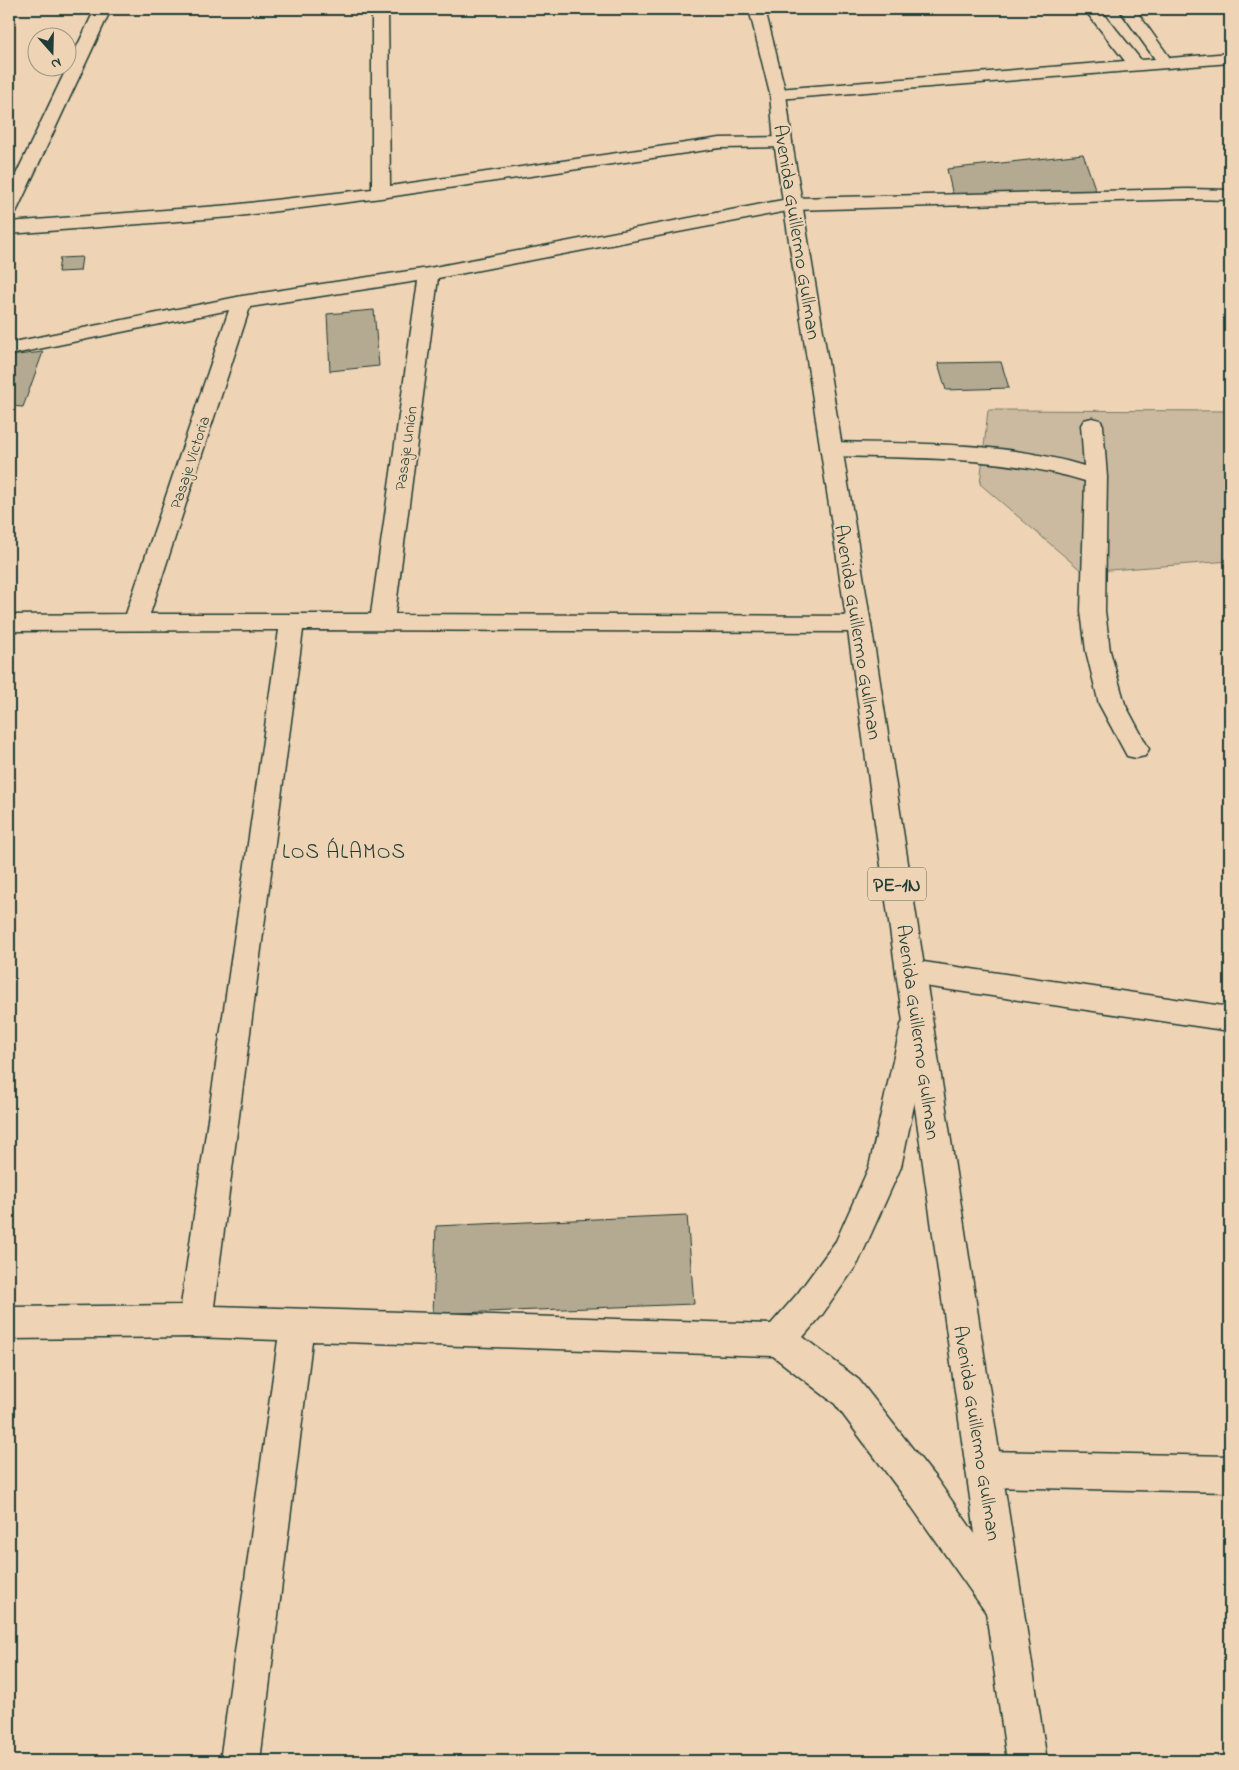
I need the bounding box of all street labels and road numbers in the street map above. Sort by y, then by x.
street label: Avenida Guillermo Gullman [764,123,827,342]
street label: Pasaje Unión [389,404,425,492]
street label: Pasaje Victoria [165,413,217,512]
street label: Avenida Guillermo Gullman [825,523,888,742]
road number: PE-1N [868,868,926,901]
street label: Avenida Guillermo Gullman [887,923,946,1142]
street label: Avenida Guillermo Gullman [944,1324,1007,1543]

